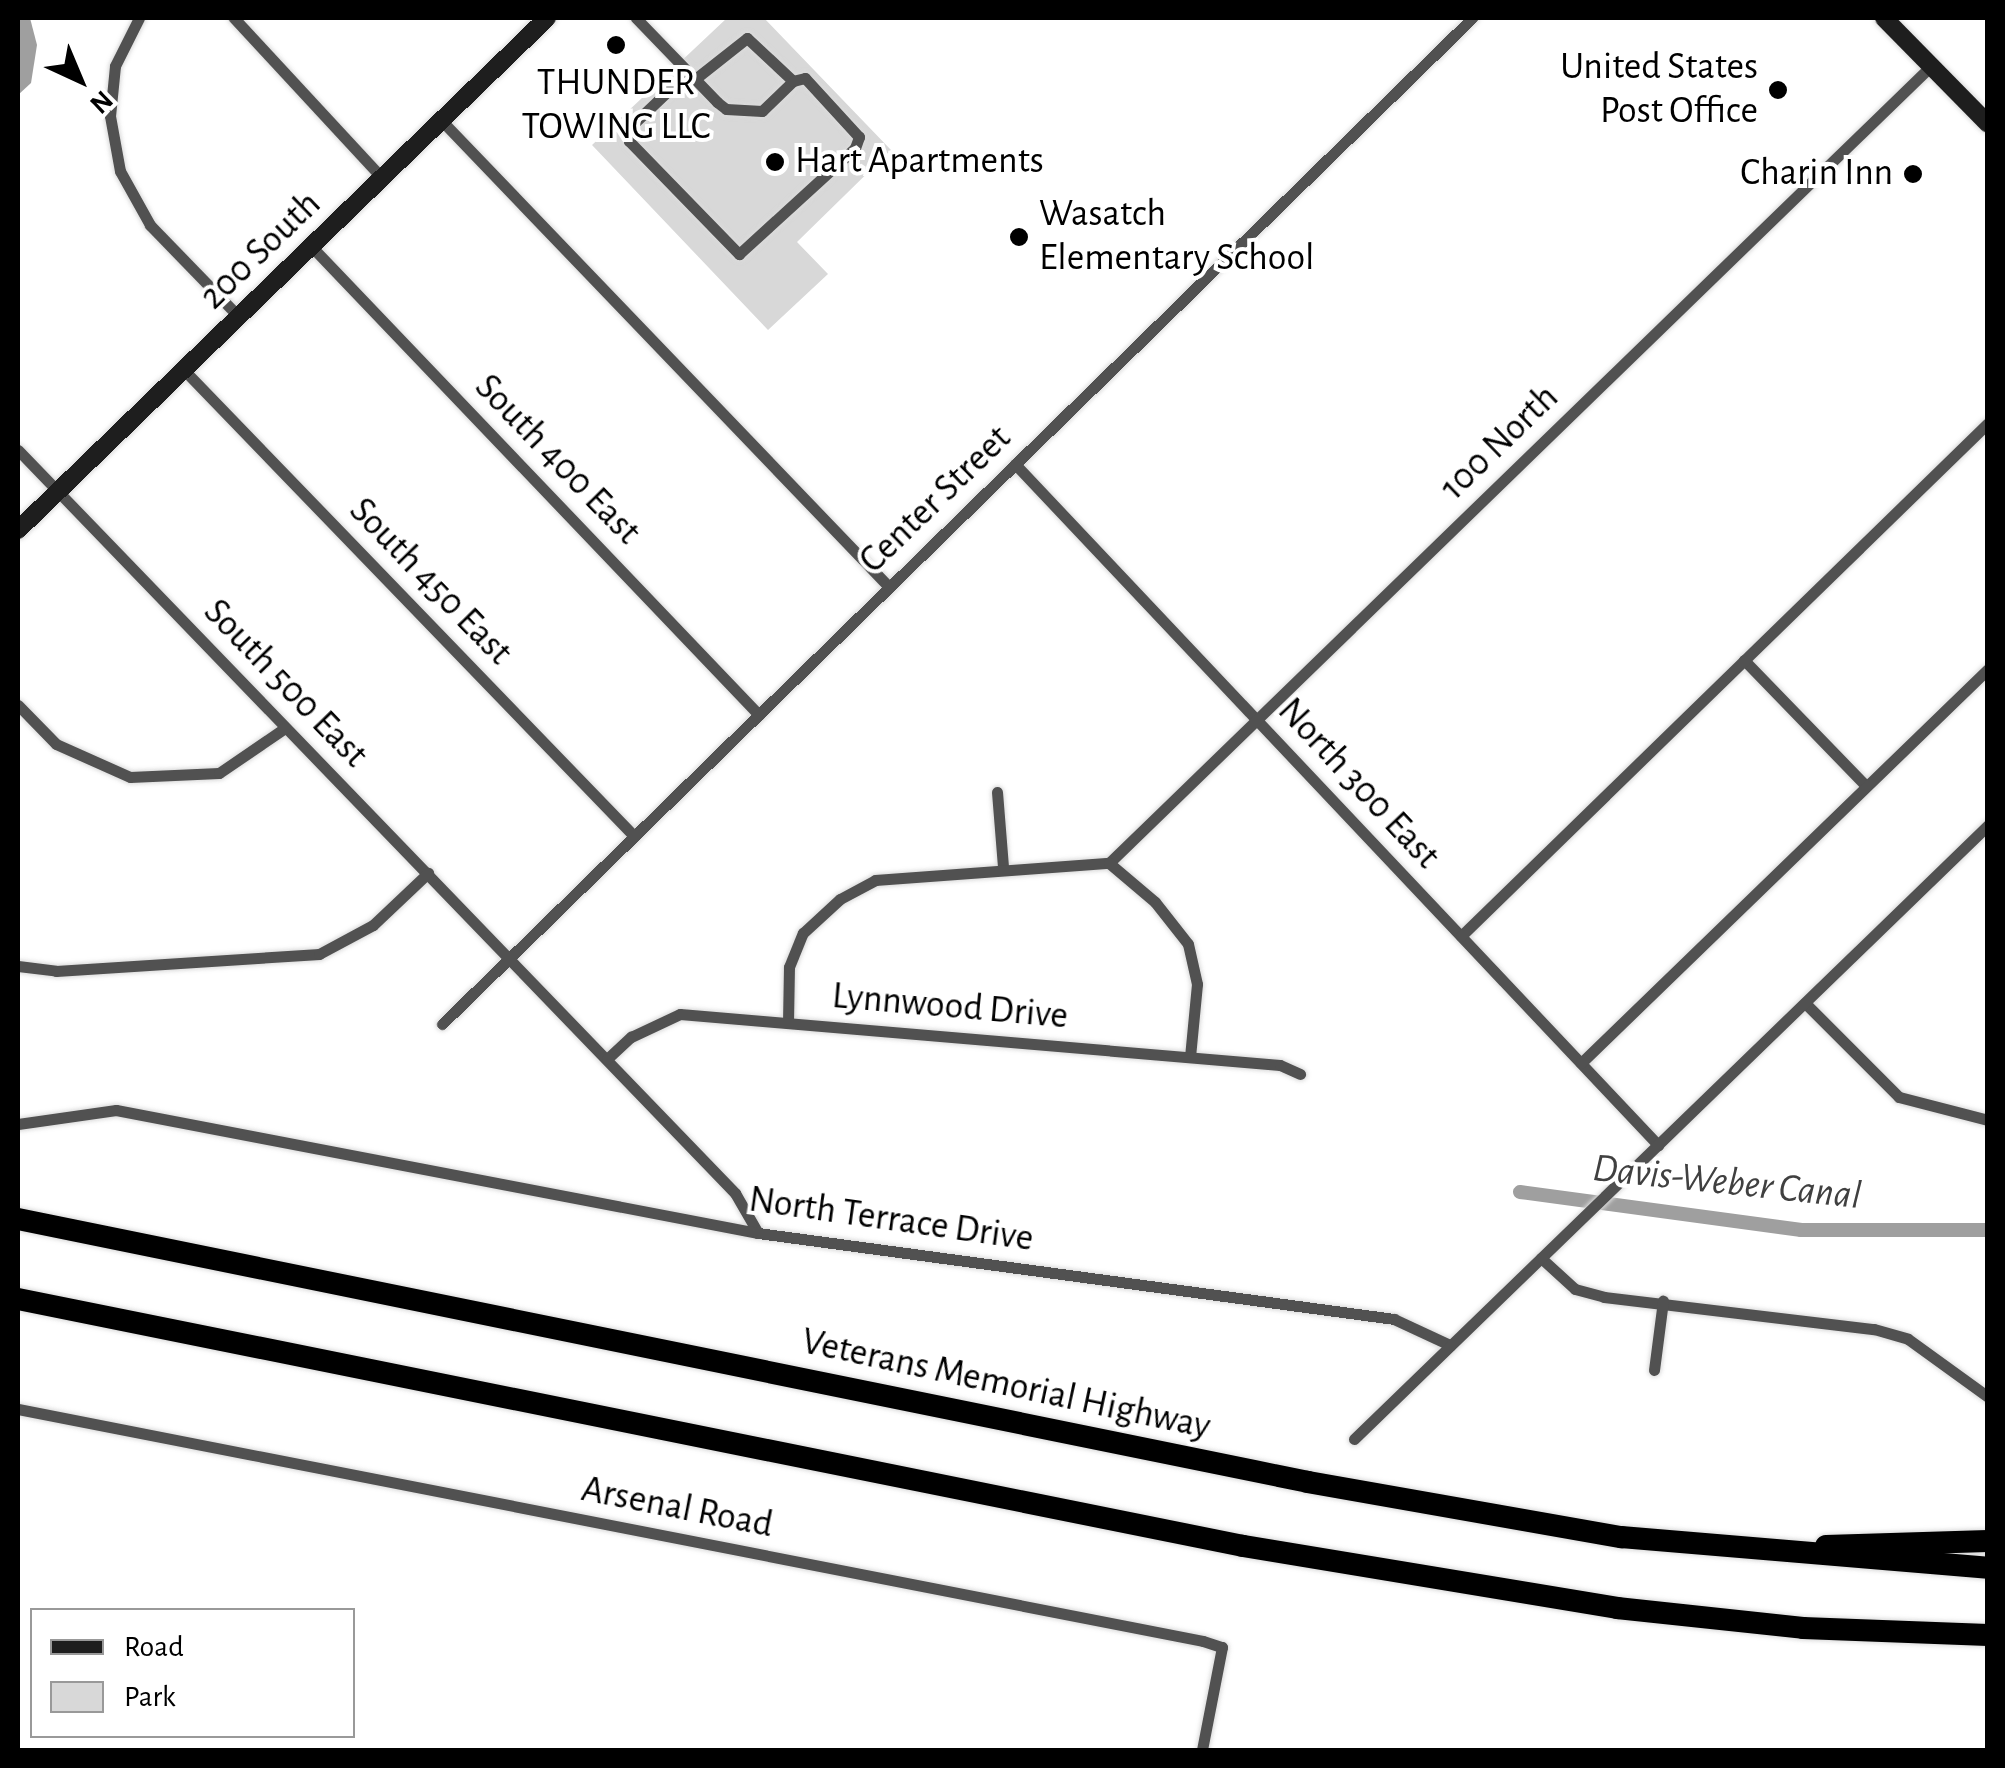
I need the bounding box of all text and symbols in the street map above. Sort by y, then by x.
north arrow [30,30,130,130]
marker: THUNDER TOWING LLC [605,34,627,56]
place label: United States Post Office [1560,45,1758,134]
place label: THUNDER TOWING LLC [521,61,711,150]
marker: United States Post Office [1767,79,1789,101]
text: N [84,85,118,118]
place label: Hart Apartments [795,139,1044,185]
marker: Hart Apartments [764,151,786,173]
place label: Charin Inn [1740,151,1893,197]
marker: Charin Inn [1902,163,1924,185]
street label: 200 South [191,182,331,320]
place label: Wasatch Elementary School [1039,192,1314,282]
marker: Wasatch Elementary School [1008,226,1030,248]
street label: South 400 East [464,365,650,555]
street label: 100 North [1431,376,1569,510]
street label: Center Street [851,416,1021,584]
street label: South 450 East [339,489,521,675]
street label: South 500 East [193,590,377,778]
street label: North 300 East [1267,689,1449,879]
street label: Lynnwood Drive [830,974,1070,1040]
water label: Davis-Weber Canal [1590,1144,1864,1220]
street label: North Terrace Drive [746,1177,1036,1263]
street label: Veterans Memorial Highway [798,1319,1214,1451]
street label: Arsenal Road [578,1467,776,1549]
legend [30,1608,355,1738]
text: Road [124,1632,184,1662]
text: Park [124,1682,176,1712]

